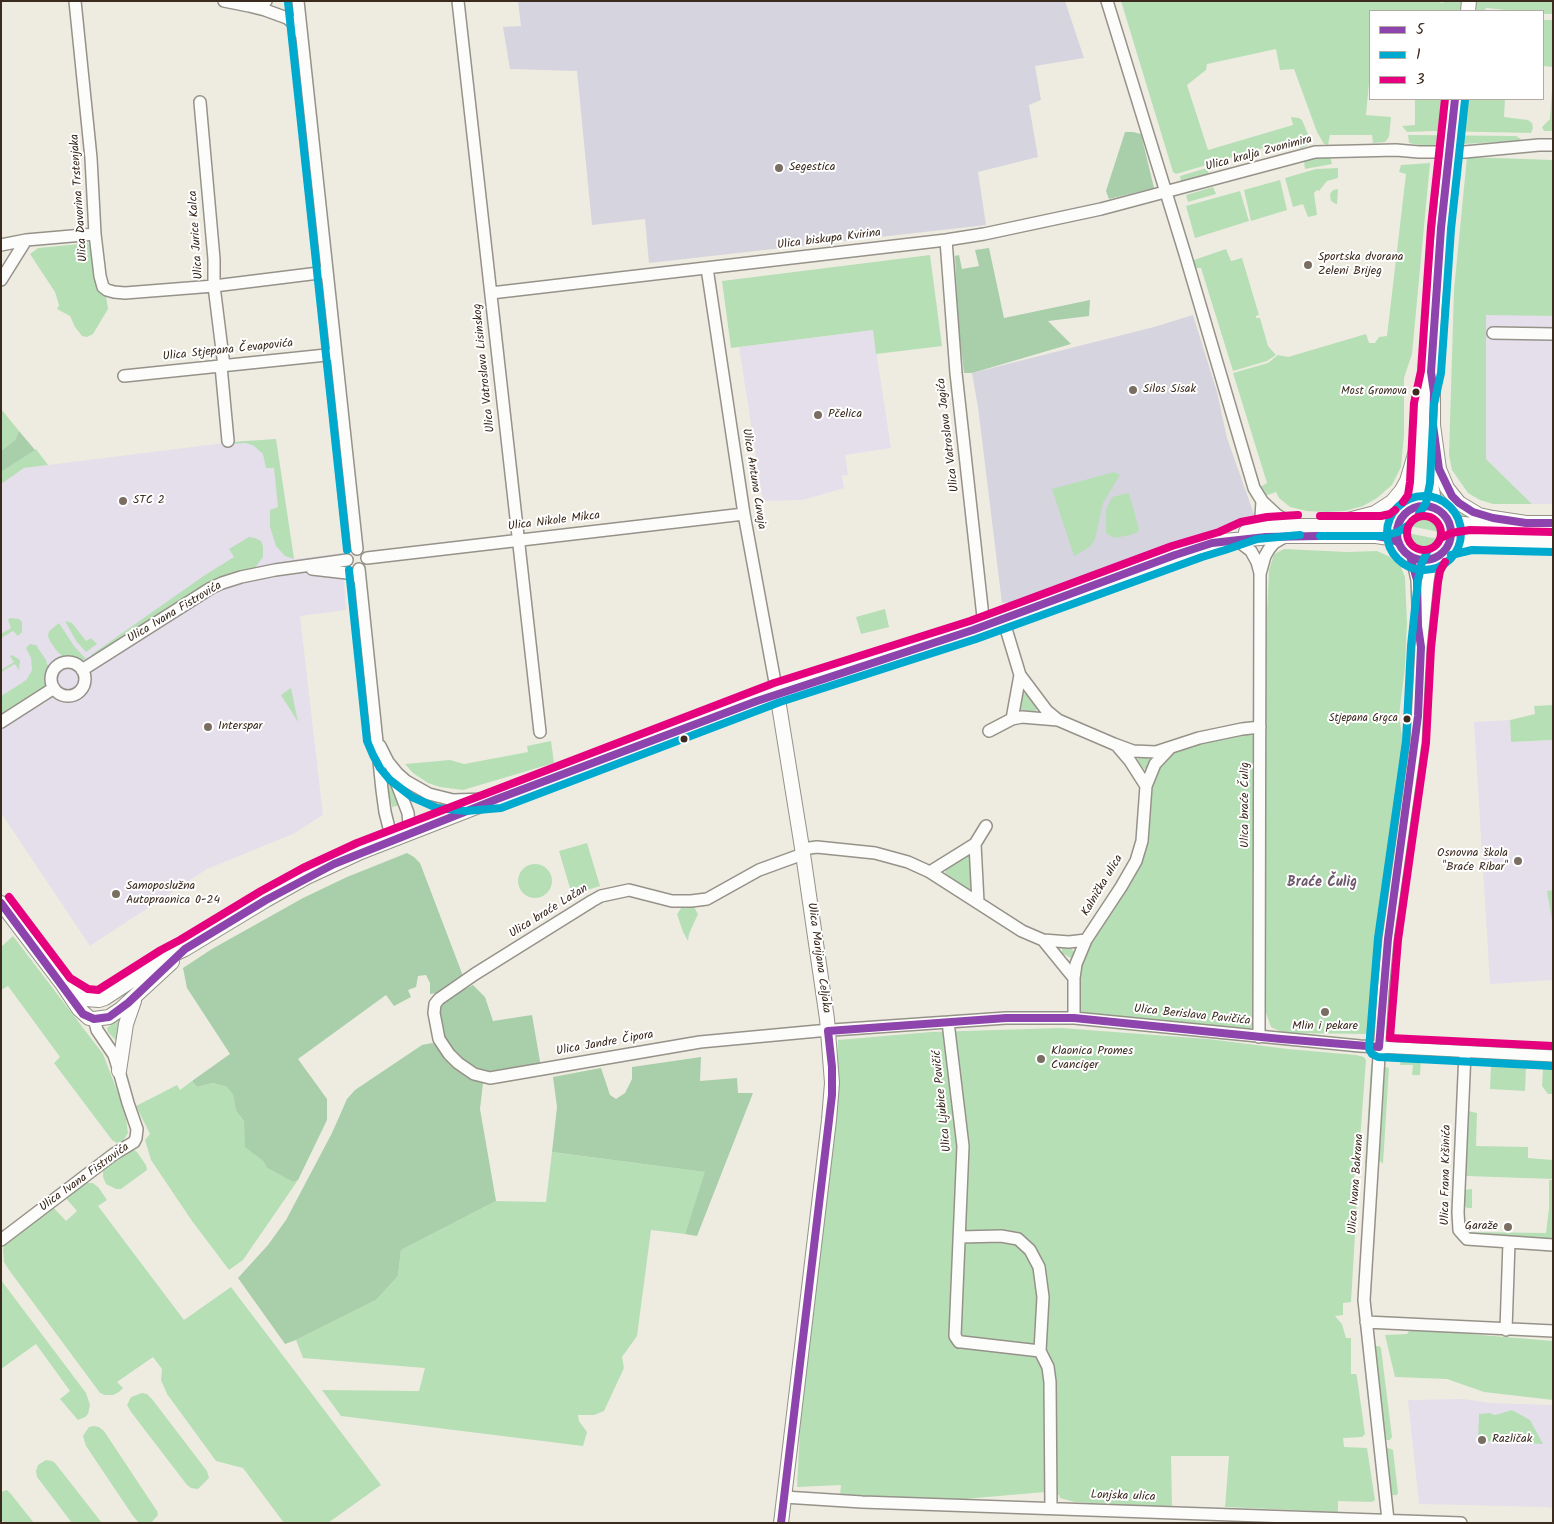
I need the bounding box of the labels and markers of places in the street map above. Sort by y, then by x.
place label: Segestica [789,161,835,175]
marker: Segestica [773,162,785,174]
place label: Sportska dvorana Zeleni Brijeg [1318,251,1403,279]
marker: Sportska dvorana Zeleni Brijeg [1302,259,1314,271]
place label: Silos Sisak [1143,383,1196,397]
marker: Silos Sisak [1127,384,1139,396]
place label: Most Gromova [1341,385,1407,399]
marker: Most Gromova [1411,387,1421,397]
place label: Pčelica [828,408,862,422]
marker: Pčelica [812,409,824,421]
place label: STC 2 [133,494,165,508]
marker: STC 2 [117,495,129,507]
place label: Stjepana Grgca [1329,712,1398,726]
marker: Stjepana Grgca [1402,714,1412,724]
place label: Interspar [218,720,263,734]
marker: Interspar [202,721,214,733]
unlabelled marker [679,734,689,744]
place label: Osnovna škola ''Braće Ribar'' [1437,847,1508,875]
marker: Osnovna škola ''Braće Ribar'' [1512,855,1524,867]
place label: Samoposlužna Autopraonica 0-24 [126,880,220,908]
marker: Samoposlužna Autopraonica 0-24 [110,888,122,900]
marker: Mlin i pekare [1319,1006,1331,1018]
place label: Mlin i pekare [1292,1020,1358,1034]
place label: Klaonica Promes Cvanciger [1051,1045,1133,1073]
marker: Klaonica Promes Cvanciger [1035,1053,1047,1065]
place label: Garaže [1465,1220,1498,1234]
marker: Garaže [1502,1221,1514,1233]
place label: Različak [1492,1433,1532,1447]
marker: Različak [1476,1434,1488,1446]

